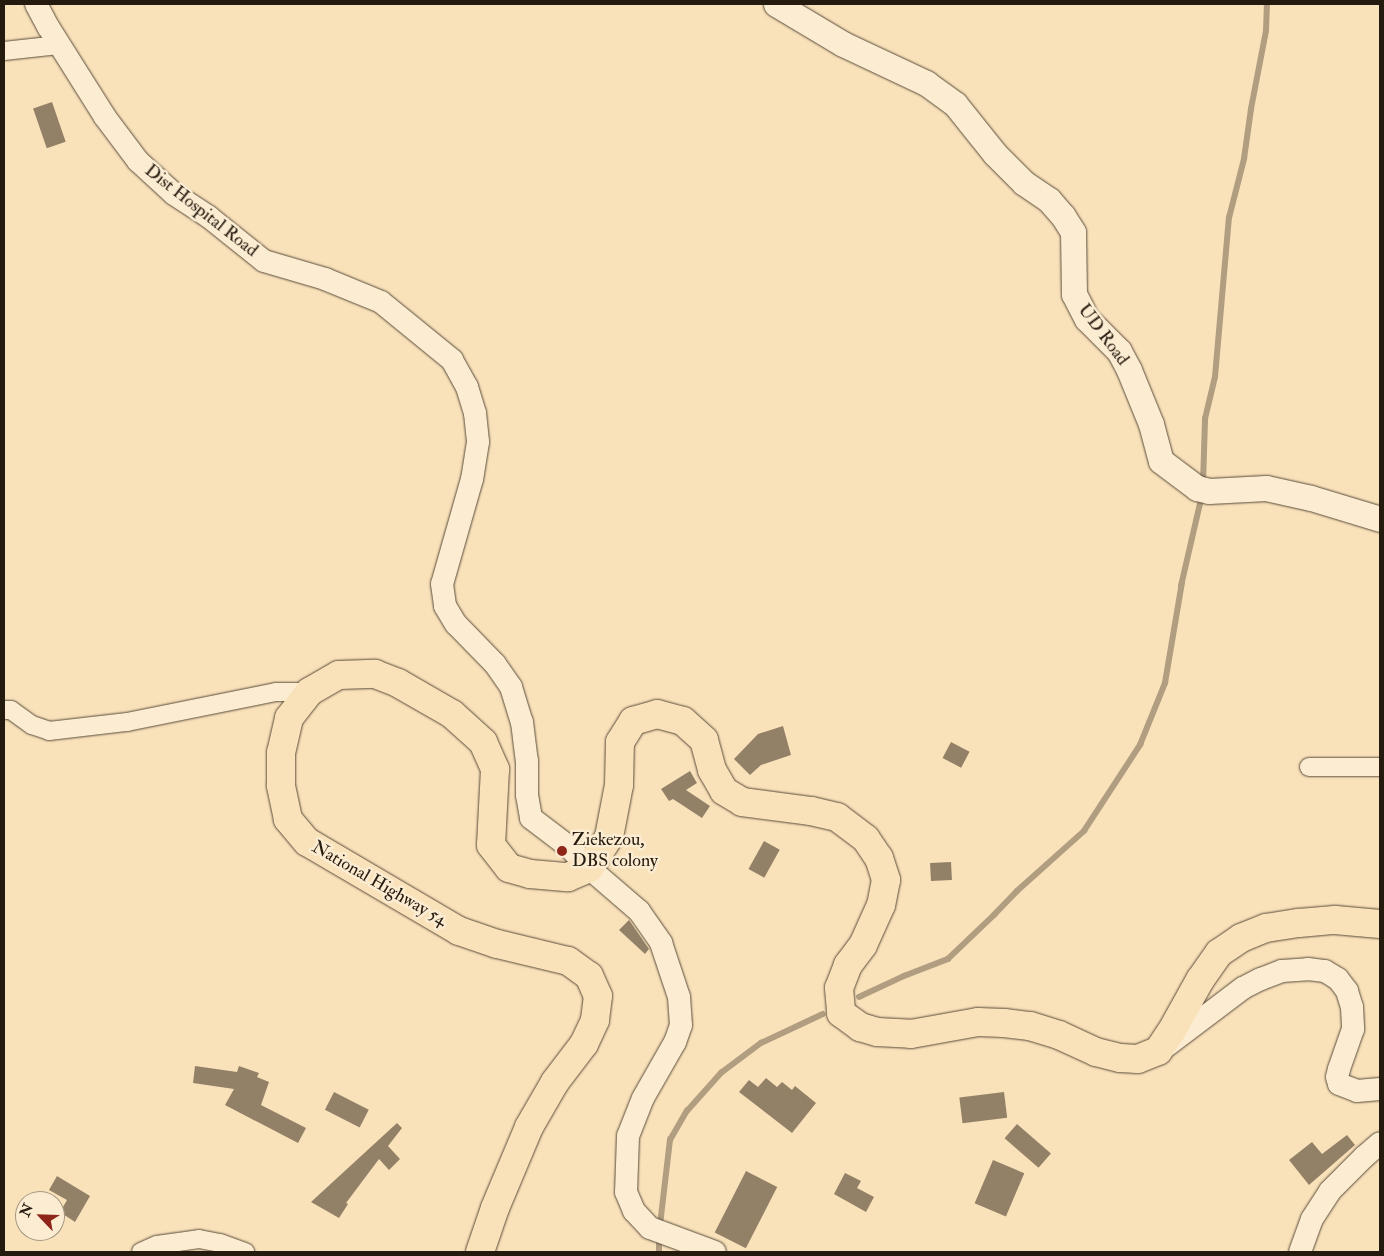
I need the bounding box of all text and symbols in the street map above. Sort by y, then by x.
street label: Dist Hospital Road [140,160,262,262]
street label: UD Road [1073,300,1133,370]
place label: Ziekezou, DBS colony [572,830,658,872]
street label: National Highway 54 [308,837,450,931]
marker: Ziekezou, DBS colony [556,845,568,857]
north arrow [15,1191,65,1241]
text: N [16,1201,37,1219]

